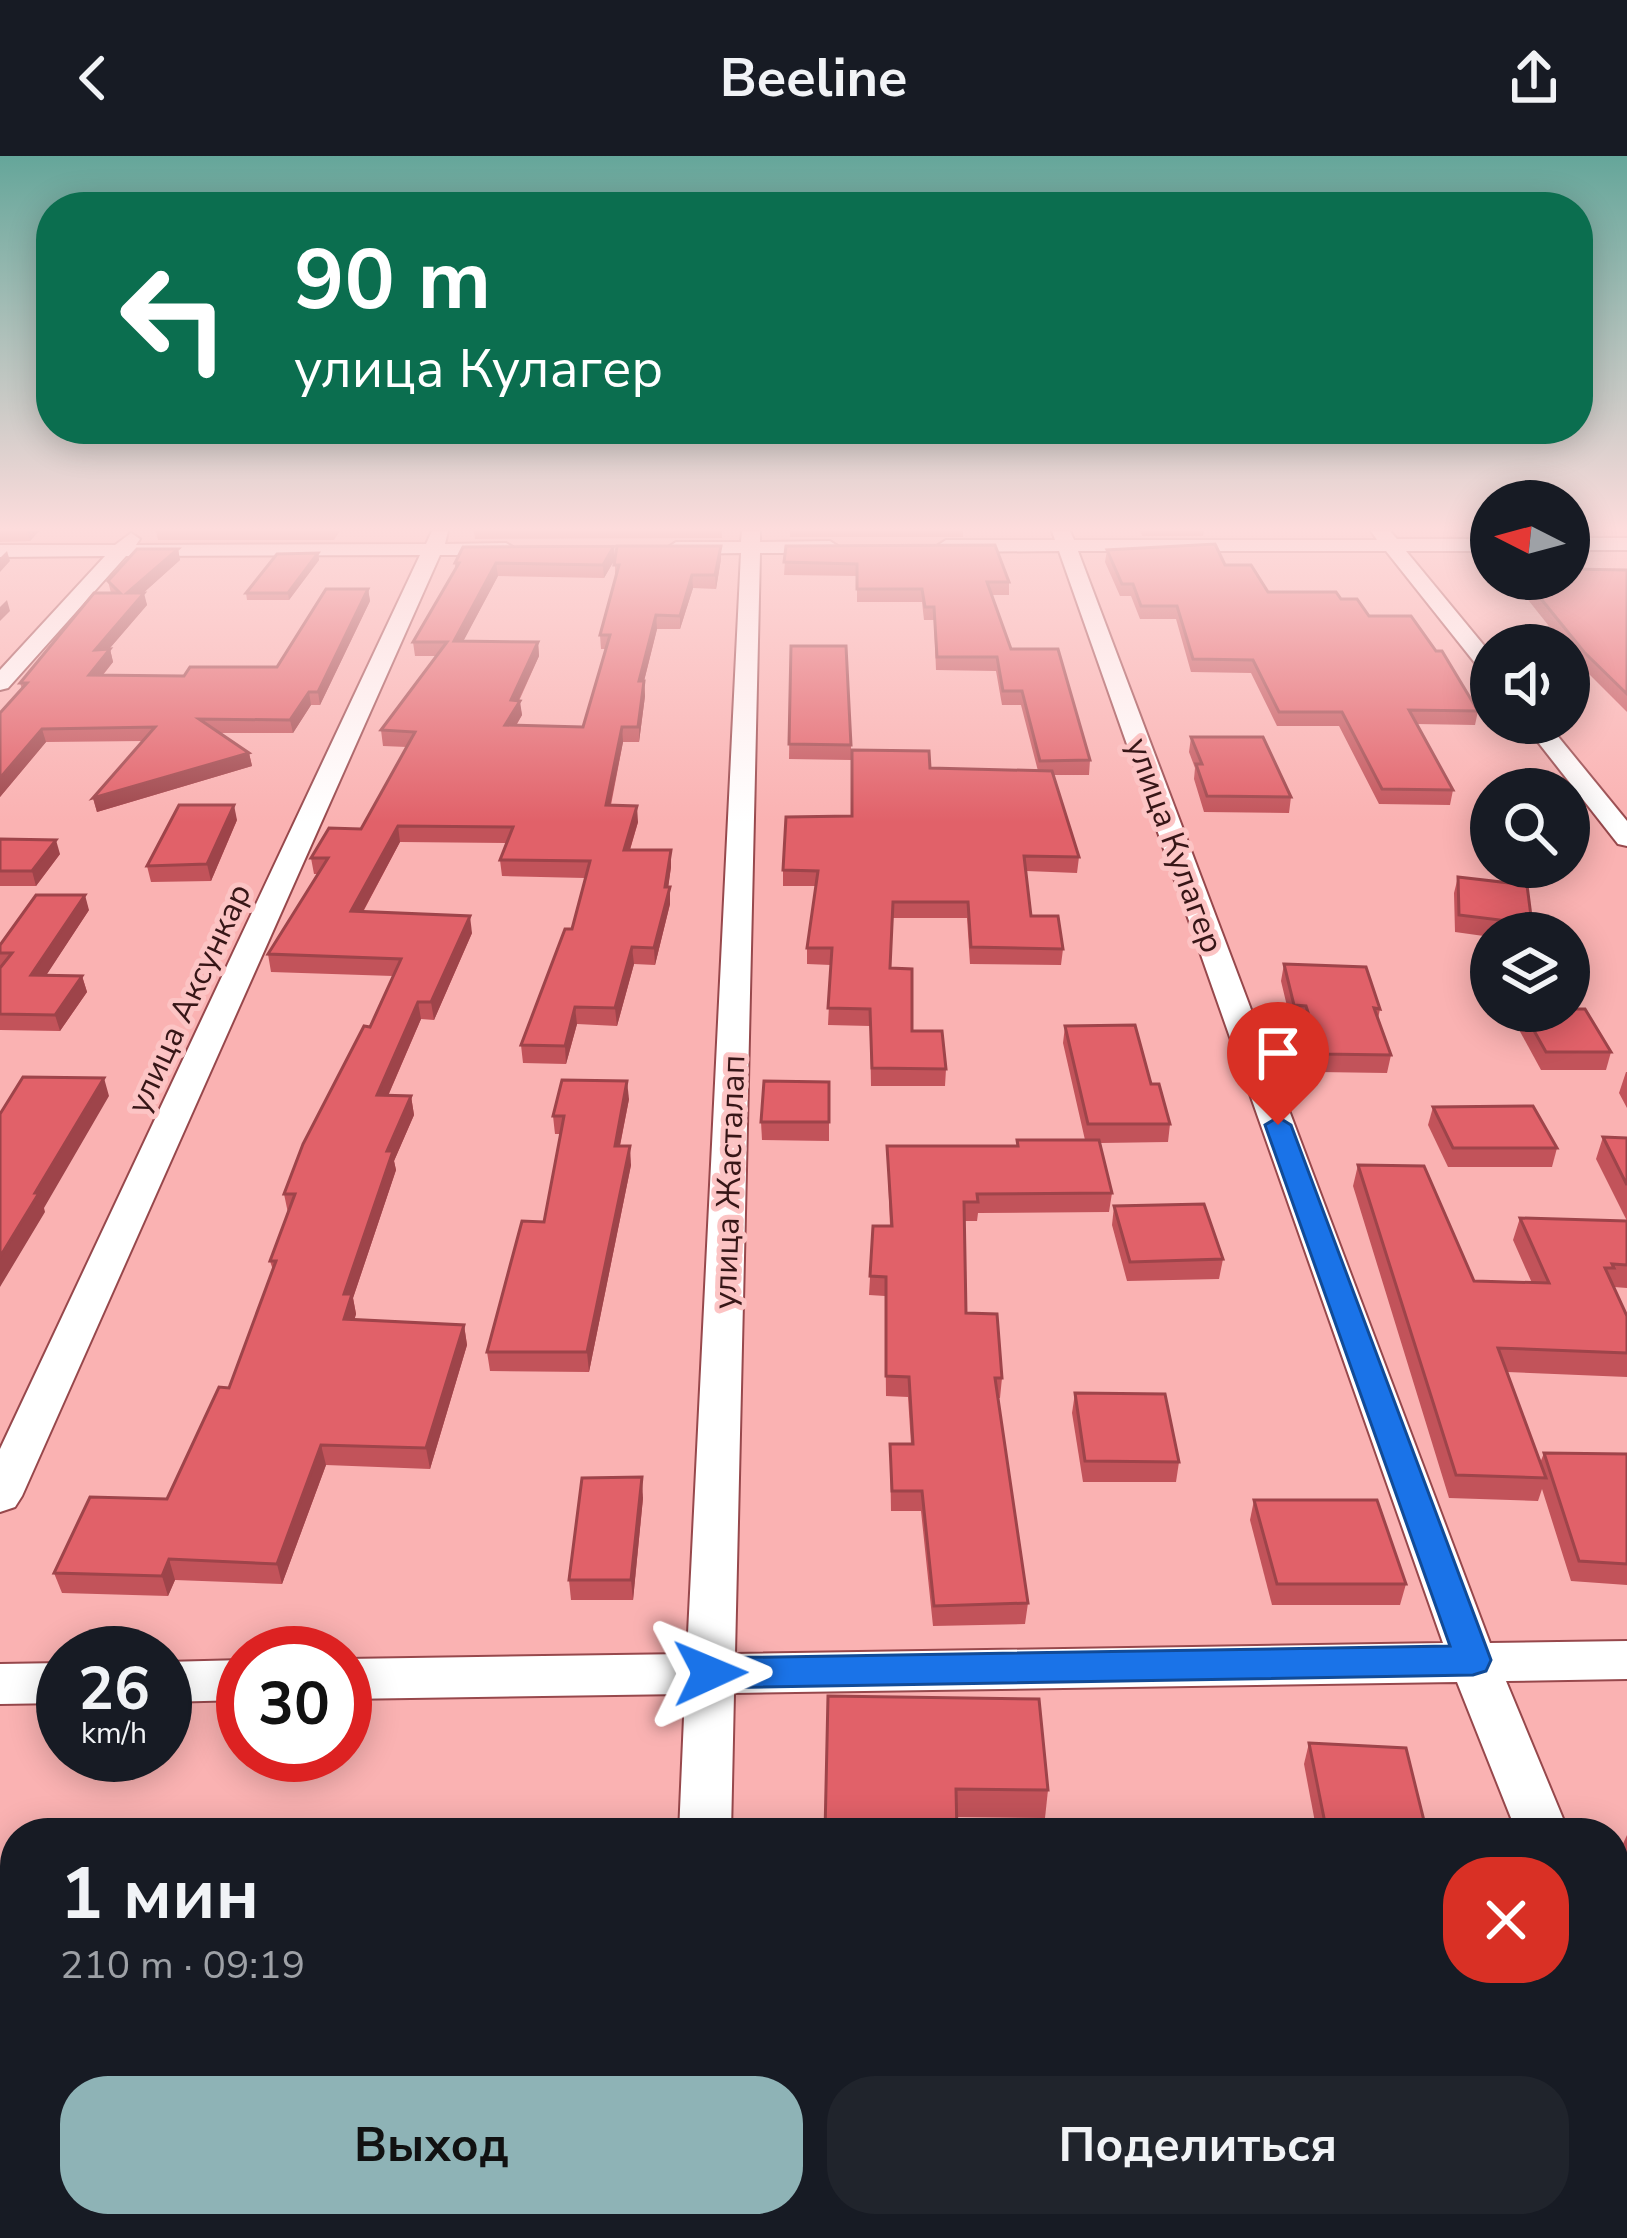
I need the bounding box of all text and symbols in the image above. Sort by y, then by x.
text: Beeline [720,41,907,115]
icon: back [60,45,126,111]
icon: share [1501,45,1567,111]
text: 90 m [294,223,491,338]
icon: left [96,240,252,396]
text: улица Кулагер [294,332,663,406]
north arrow [1470,480,1590,600]
map controls [1470,480,1590,1032]
button: sound [1470,624,1590,744]
street label: улица Кулагер [1115,732,1234,959]
button: search [1470,768,1590,888]
street label: улица Аксункар [116,876,262,1121]
button: layers [1470,912,1590,1032]
pin [1227,1002,1329,1125]
icon: arrive [1245,1020,1311,1086]
street label: улица Жасталап [703,1054,756,1310]
position arrow [647,1610,773,1736]
speed limit sign: 30 [216,1626,372,1782]
text: 26 [78,1648,150,1730]
text: km/h [81,1713,147,1754]
text: 1 мин [60,1845,259,1943]
button: close [1443,1857,1569,1983]
text: 210 m · 09:19 [60,1939,305,1992]
button: Выход [60,2076,803,2214]
button: Поделиться [827,2076,1569,2214]

